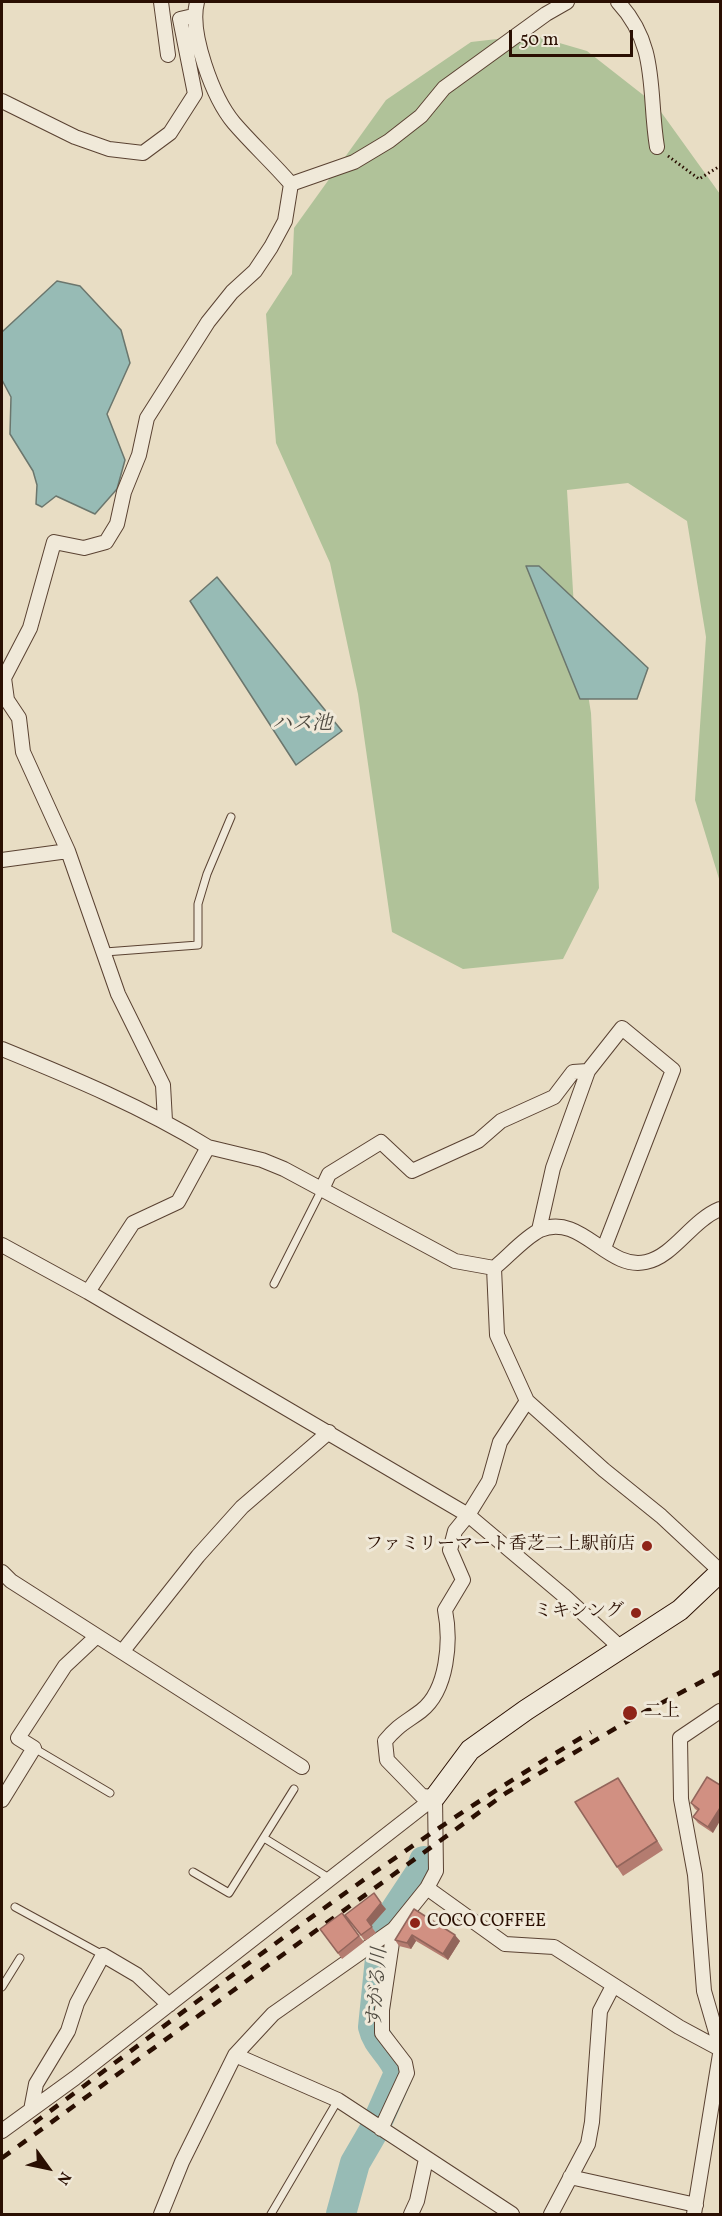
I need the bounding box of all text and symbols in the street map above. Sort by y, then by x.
scale bar [512,18,636,56]
text: 50 m [520,28,559,53]
water label: ハス池 [272,713,332,737]
place label: ファミリーマート香芝二上駅前店 [365,1535,635,1557]
marker: ファミリーマート香芝二上駅前店 [640,1539,654,1553]
place label: ミキシング [534,1602,624,1624]
marker: ミキシング [629,1606,643,1620]
place label: 二上 [644,1702,680,1724]
marker: 二上 [621,1704,639,1722]
place label: COCO COFFEE [427,1912,546,1934]
marker: COCO COFFEE [408,1916,422,1930]
water label: すがる川 [364,1947,394,2029]
north arrow [18,2138,78,2198]
text: N [51,2167,75,2189]

